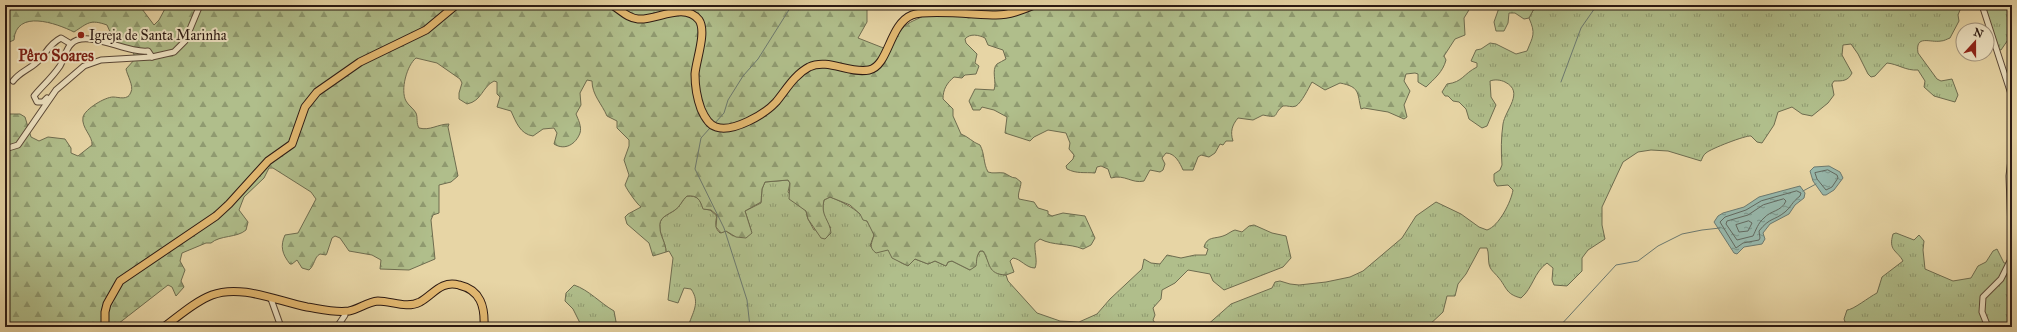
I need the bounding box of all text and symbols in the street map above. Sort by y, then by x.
north arrow [1955,22,1995,62]
text: N [1972,25,1986,41]
place label: Igreja de Santa Marinha [89,27,227,44]
marker: Igreja de Santa Marinha [76,30,86,40]
district label: Pêro Soares [18,46,94,65]

